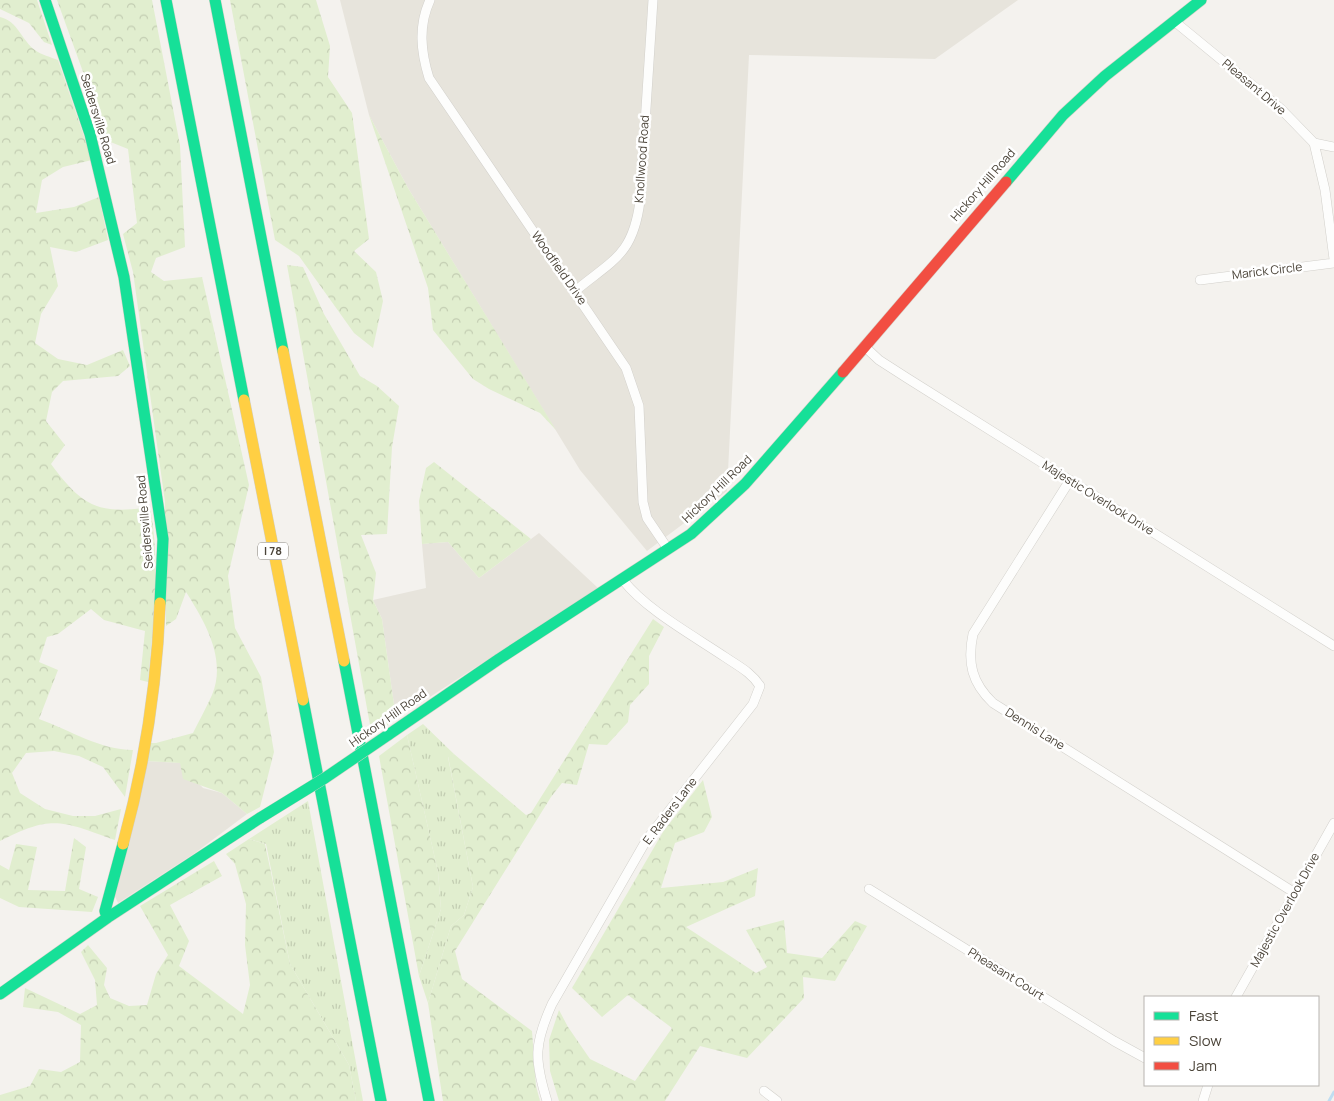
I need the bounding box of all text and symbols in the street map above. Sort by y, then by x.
street label: Pleasant Drive [1219,55,1290,119]
street label: Seidersville Road [77,71,120,166]
street label: Knollwood Road [630,114,653,203]
street label: Hickory Hill Road [946,145,1019,225]
street label: Woodfield Drive [528,227,591,308]
street label: Marick Circle [1231,258,1303,283]
street label: Hickory Hill Road [678,451,755,526]
street label: Majestic Overlook Drive [1039,456,1157,539]
street label: Seidersville Road [132,475,157,570]
road number: I 78 [258,542,288,560]
street label: Hickory Hill Road [346,685,430,751]
street label: Dennis Lane [1002,703,1068,754]
street label: E. Raders Lane [639,774,701,848]
street label: Majestic Overlook Drive [1246,849,1323,970]
street label: Pheasant Court [965,943,1048,1004]
legend [1144,996,1319,1086]
text: Fast [1189,1005,1218,1026]
text: Slow [1189,1030,1222,1051]
text: Jam [1189,1055,1217,1076]

